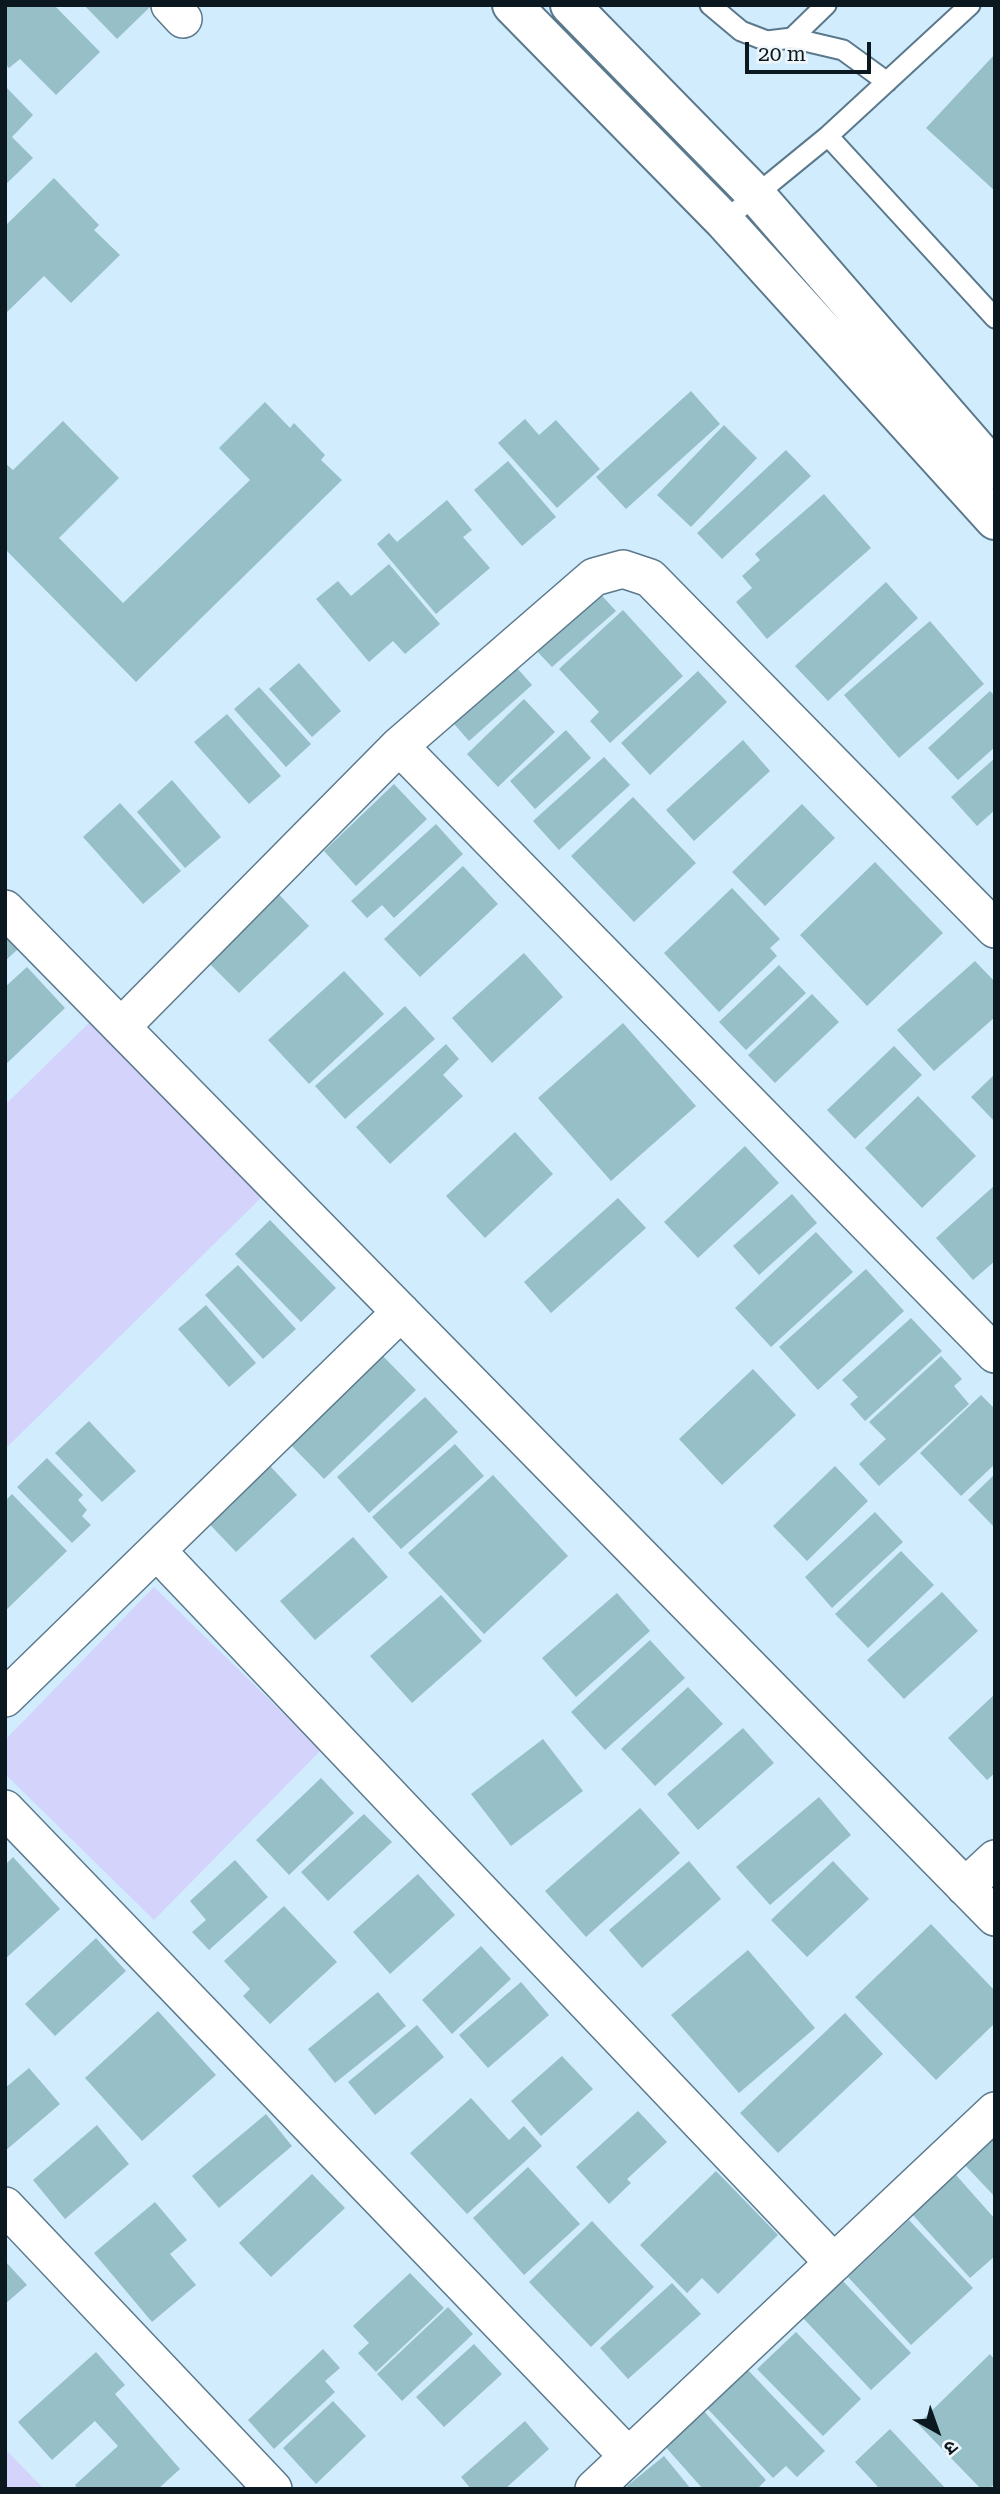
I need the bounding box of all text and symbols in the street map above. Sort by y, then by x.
scale bar [748,28,874,72]
text: 20 m [758,42,806,66]
north arrow [902,2396,972,2466]
text: उ [939,2435,962,2460]

